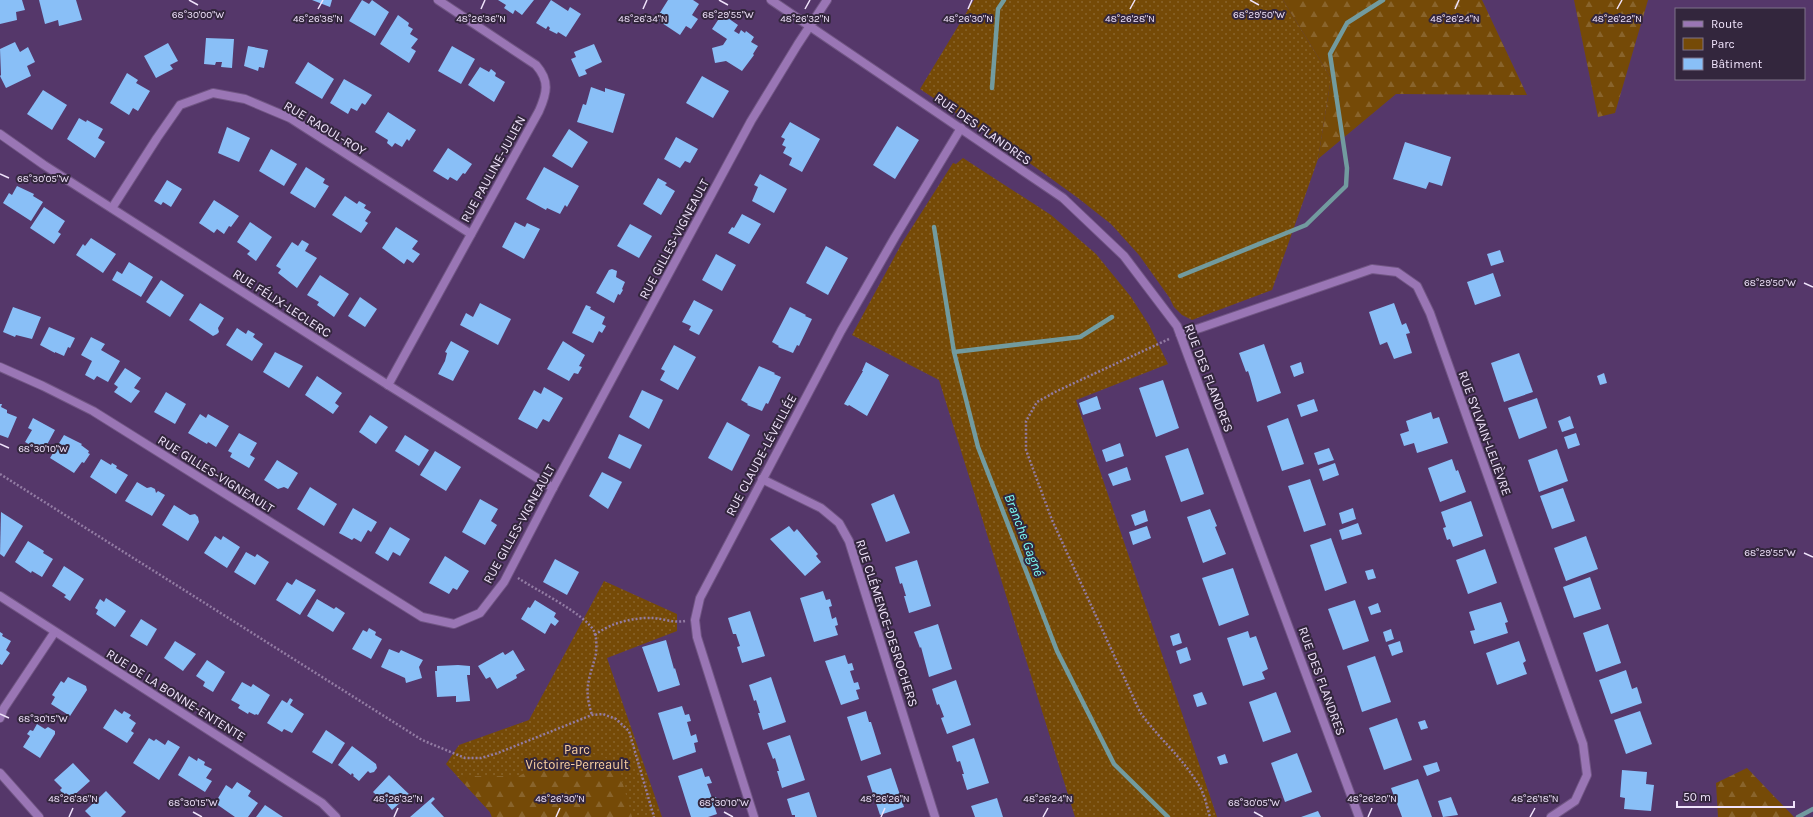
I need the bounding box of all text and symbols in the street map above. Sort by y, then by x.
legend [1675,8,1805,80]
text: 68°30'00"W [172,9,224,21]
text: 68°29'55"W [702,9,754,21]
text: 68°29'50"W [1233,9,1285,21]
text: 48°26'38"N [293,13,343,25]
text: 48°26'36"N [456,13,506,25]
text: 48°26'34"N [618,13,668,25]
text: 48°26'32"N [780,13,830,25]
text: 48°26'30"N [943,13,993,25]
text: 48°26'28"N [1105,13,1155,25]
text: 48°26'24"N [1430,13,1480,25]
text: 48°26'22"N [1592,13,1642,25]
text: Route [1711,17,1743,31]
text: Parc [1711,37,1735,51]
text: Bâtiment [1711,57,1763,71]
street label: RUE DES FLANDRES [932,90,1034,168]
street label: RUE RAOUL-ROY [281,98,369,158]
street label: RUE PAULINE-JULIEN [457,113,529,225]
text: 68°30'05"W [17,173,69,185]
street label: RUE GILLES-VIGNEAULT [636,176,712,302]
street label: RUE FÉLIX-LECLERC [230,264,335,340]
text: 68°29'50"W [1744,277,1796,289]
street label: RUE DES FLANDRES [1181,322,1237,434]
street label: RUE SYLVAIN-LELIÈVRE [1455,368,1516,497]
street label: RUE CLAUDE-LÉVEILLÉE [721,391,799,518]
street label: RUE GILLES-VIGNEAULT [155,432,277,516]
text: 68°30'10"W [18,443,68,455]
street label: RUE GILLES-VIGNEAULT [480,461,558,586]
water label: Branche Gagné [1000,491,1048,579]
street label: RUE CLÉMENCE-DESROCHERS [853,537,923,709]
text: 68°29'55"W [1744,547,1796,559]
street label: RUE DES FLANDRES [1295,625,1349,737]
street label: RUE DE LA BONNE-ENTENTE [104,646,248,744]
text: 68°30'15"W [18,713,68,725]
park label: Parc Victoire-Perreault [525,742,629,772]
scale bar [1677,783,1794,809]
text: 50 m [1683,790,1711,804]
text: 48°26'36"N [48,793,98,805]
text: 48°26'32"N [373,793,423,805]
text: 48°26'30"N [535,793,585,805]
text: 48°26'26"N [860,793,910,805]
text: 48°26'24"N [1023,793,1073,805]
text: 48°26'20"N [1347,793,1397,805]
text: 48°26'18"N [1511,793,1559,805]
text: 68°30'15"W [168,797,218,809]
text: 68°30'10"W [699,797,749,809]
text: 68°30'05"W [1228,797,1280,809]

